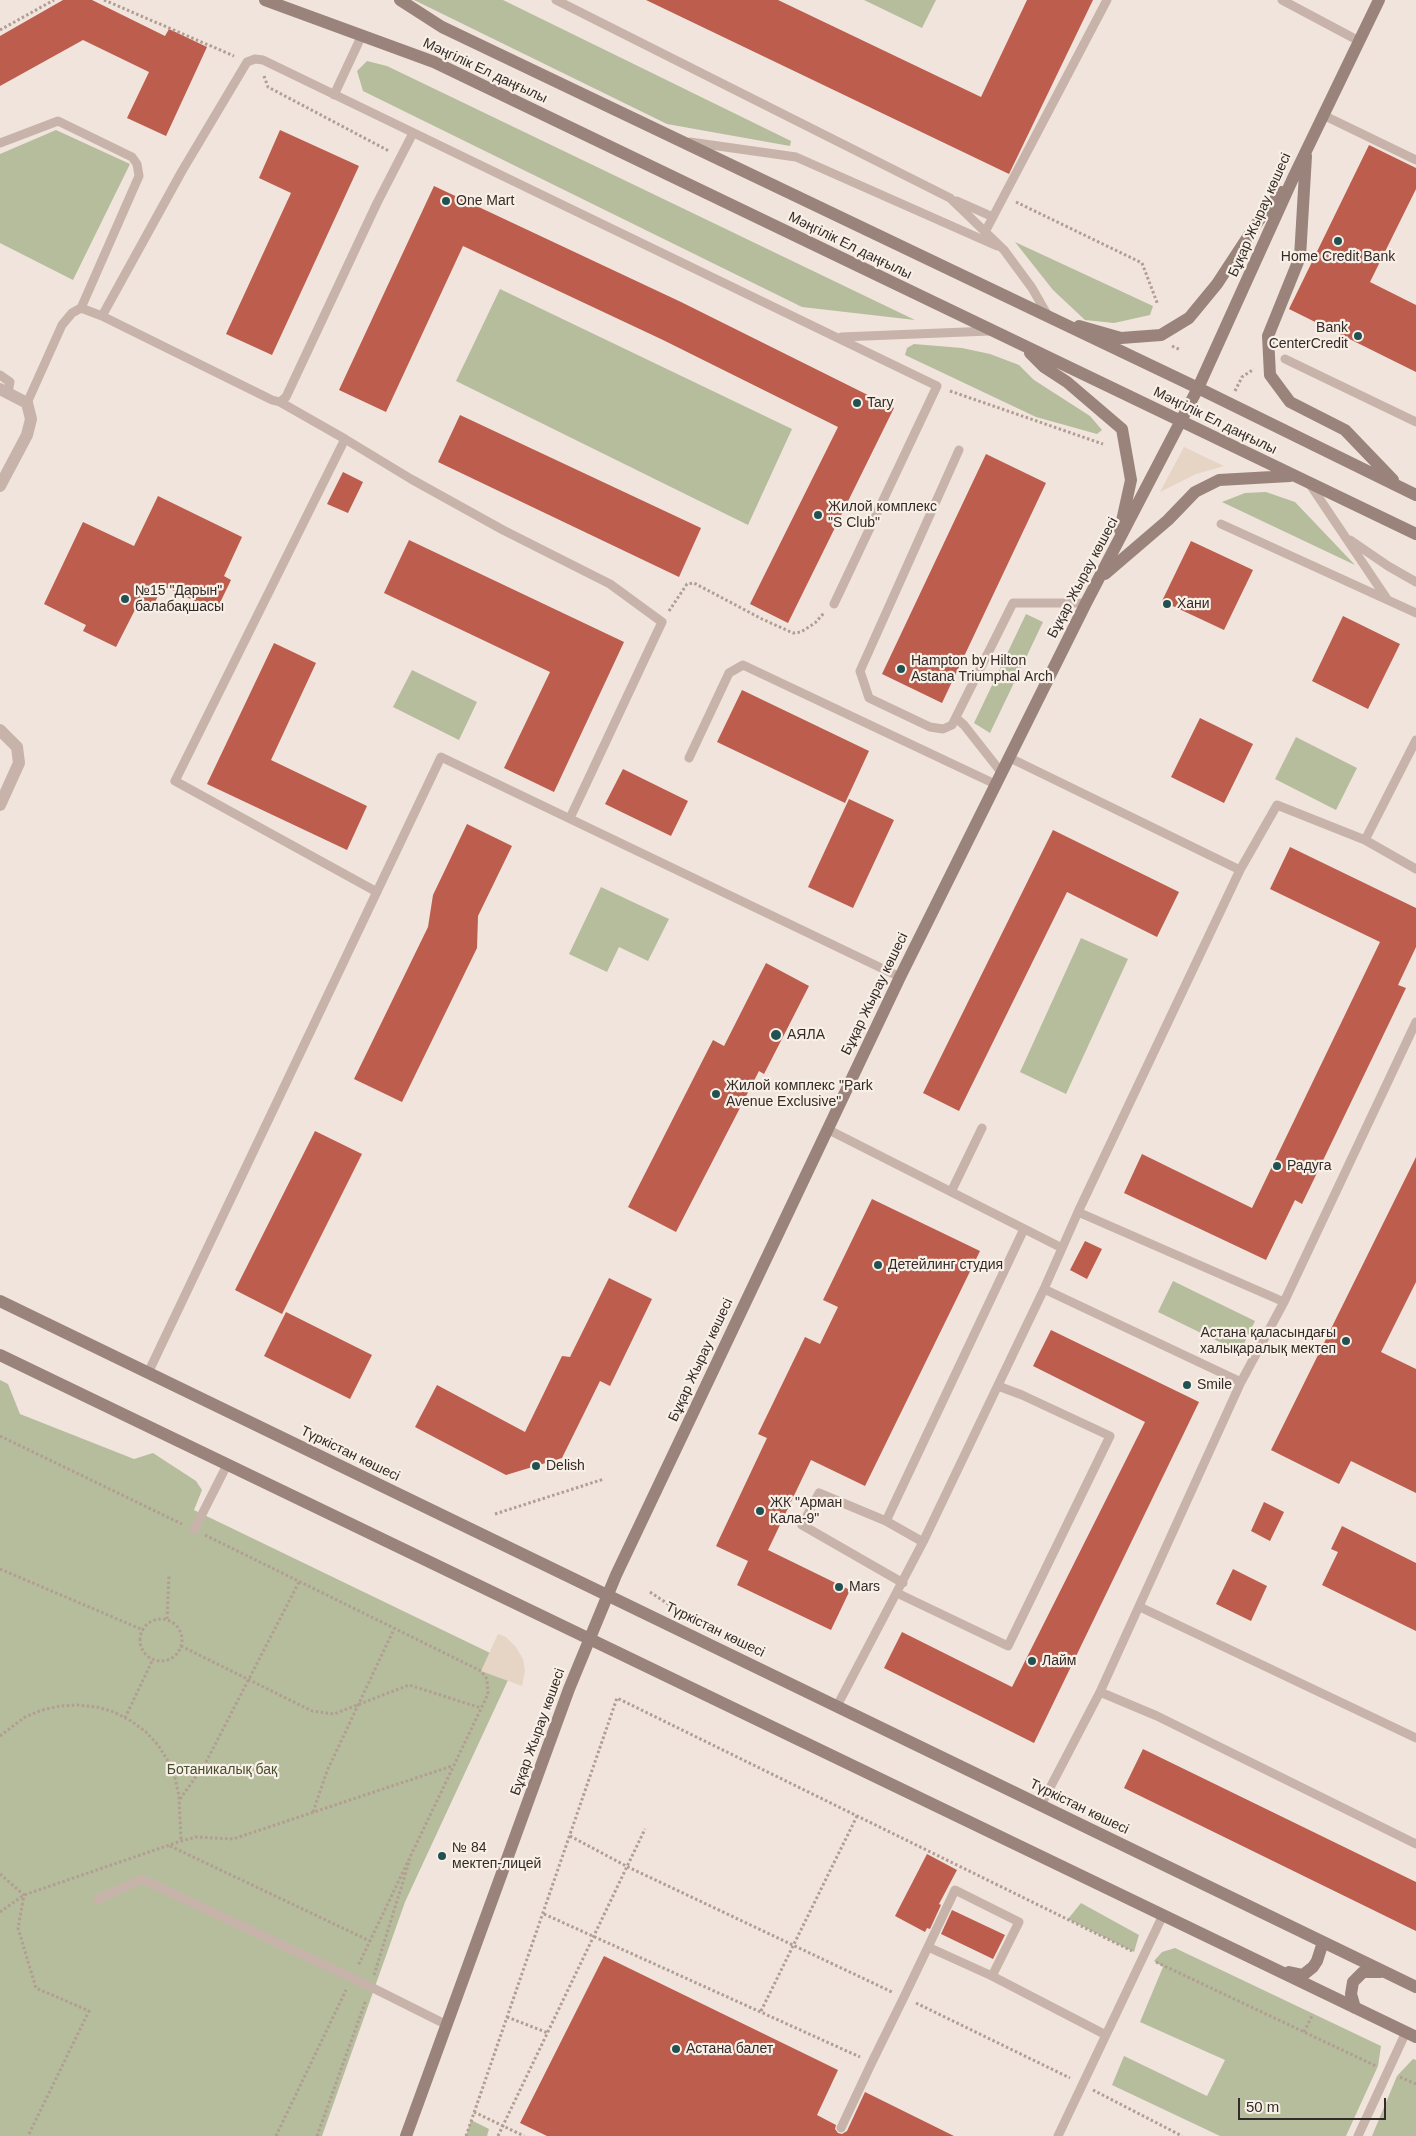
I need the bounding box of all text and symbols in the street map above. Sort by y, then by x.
street label: Мәңгілік Ел даңғылы [420,35,550,107]
street label: Бұқар Жырау көшесі [1225,150,1295,280]
place label: One Mart [456,193,514,209]
marker: One Mart [440,195,452,207]
street label: Мәңгілік Ел даңғылы [786,209,914,283]
marker: Home Credit Bank [1332,235,1344,247]
place label: Home Credit Bank [1281,249,1395,265]
place label: Bank CenterCredit [1269,320,1348,352]
marker: Bank CenterCredit [1352,330,1364,342]
street label: Мәңгілік Ел даңғылы [1151,384,1279,458]
place label: Tary [867,395,893,411]
marker: Tary [851,397,863,409]
place label: Жилой комплекс "S Club" [828,499,937,532]
marker: Жилой комплекс "S Club" [812,509,824,521]
street label: Бұқар Жырау көшесі [1044,515,1122,641]
place label: №15 "Дарын" балабақшасы [135,583,224,616]
marker: №15 "Дарын" балабақшасы [119,593,131,605]
place label: Хани [1177,596,1210,612]
marker: Хани [1161,598,1173,610]
place label: Hampton by Hilton Astana Triumphal Arch [911,653,1053,686]
marker: Hampton by Hilton Astana Triumphal Arch [895,663,907,675]
street label: Бұқар Жырау көшесі [838,930,912,1058]
place label: АЯЛА [787,1027,825,1043]
marker: АЯЛА [769,1028,783,1042]
place label: Жилой комплекс "Park Avenue Exclusive" [726,1078,873,1110]
marker: Жилой комплекс "Park Avenue Exclusive" [710,1088,722,1100]
place label: Радуга [1287,1158,1331,1174]
marker: Радуга [1271,1160,1283,1172]
place label: Детейлинг студия [888,1257,1003,1273]
marker: Детейлинг студия [872,1259,884,1271]
street label: Бұқар Жырау көшесі [665,1296,737,1424]
place label: Астана қаласындағы халықаралық мектеп [1200,1325,1336,1358]
marker: Астана қаласындағы халықаралық мектеп [1340,1335,1352,1347]
place label: Smile [1197,1377,1232,1393]
marker: Smile [1181,1379,1193,1391]
street label: Түркістан көшесі [298,1423,402,1485]
place label: Delish [546,1458,585,1474]
marker: Delish [530,1460,542,1472]
place label: ЖК "Арман Кала-9" [770,1495,842,1528]
marker: ЖК "Арман Кала-9" [754,1505,766,1517]
place label: Mars [849,1579,880,1595]
marker: Mars [833,1581,845,1593]
street label: Түркістан көшесі [663,1599,767,1661]
place label: Лайм [1042,1653,1076,1669]
marker: Лайм [1026,1655,1038,1667]
street label: Бұқар Жырау көшесі [507,1666,569,1798]
park label: Ботаникалық бақ [167,1762,277,1778]
street label: Түркістан көшесі [1027,1776,1131,1838]
place label: № 84 мектеп-лицей [452,1840,541,1872]
marker: № 84 мектеп-лицей [436,1850,448,1862]
place label: Астана балет [686,2041,773,2057]
marker: Астана балет [670,2043,682,2055]
scale bar [1241,2088,1388,2120]
text: 50 m [1246,2098,1279,2115]

